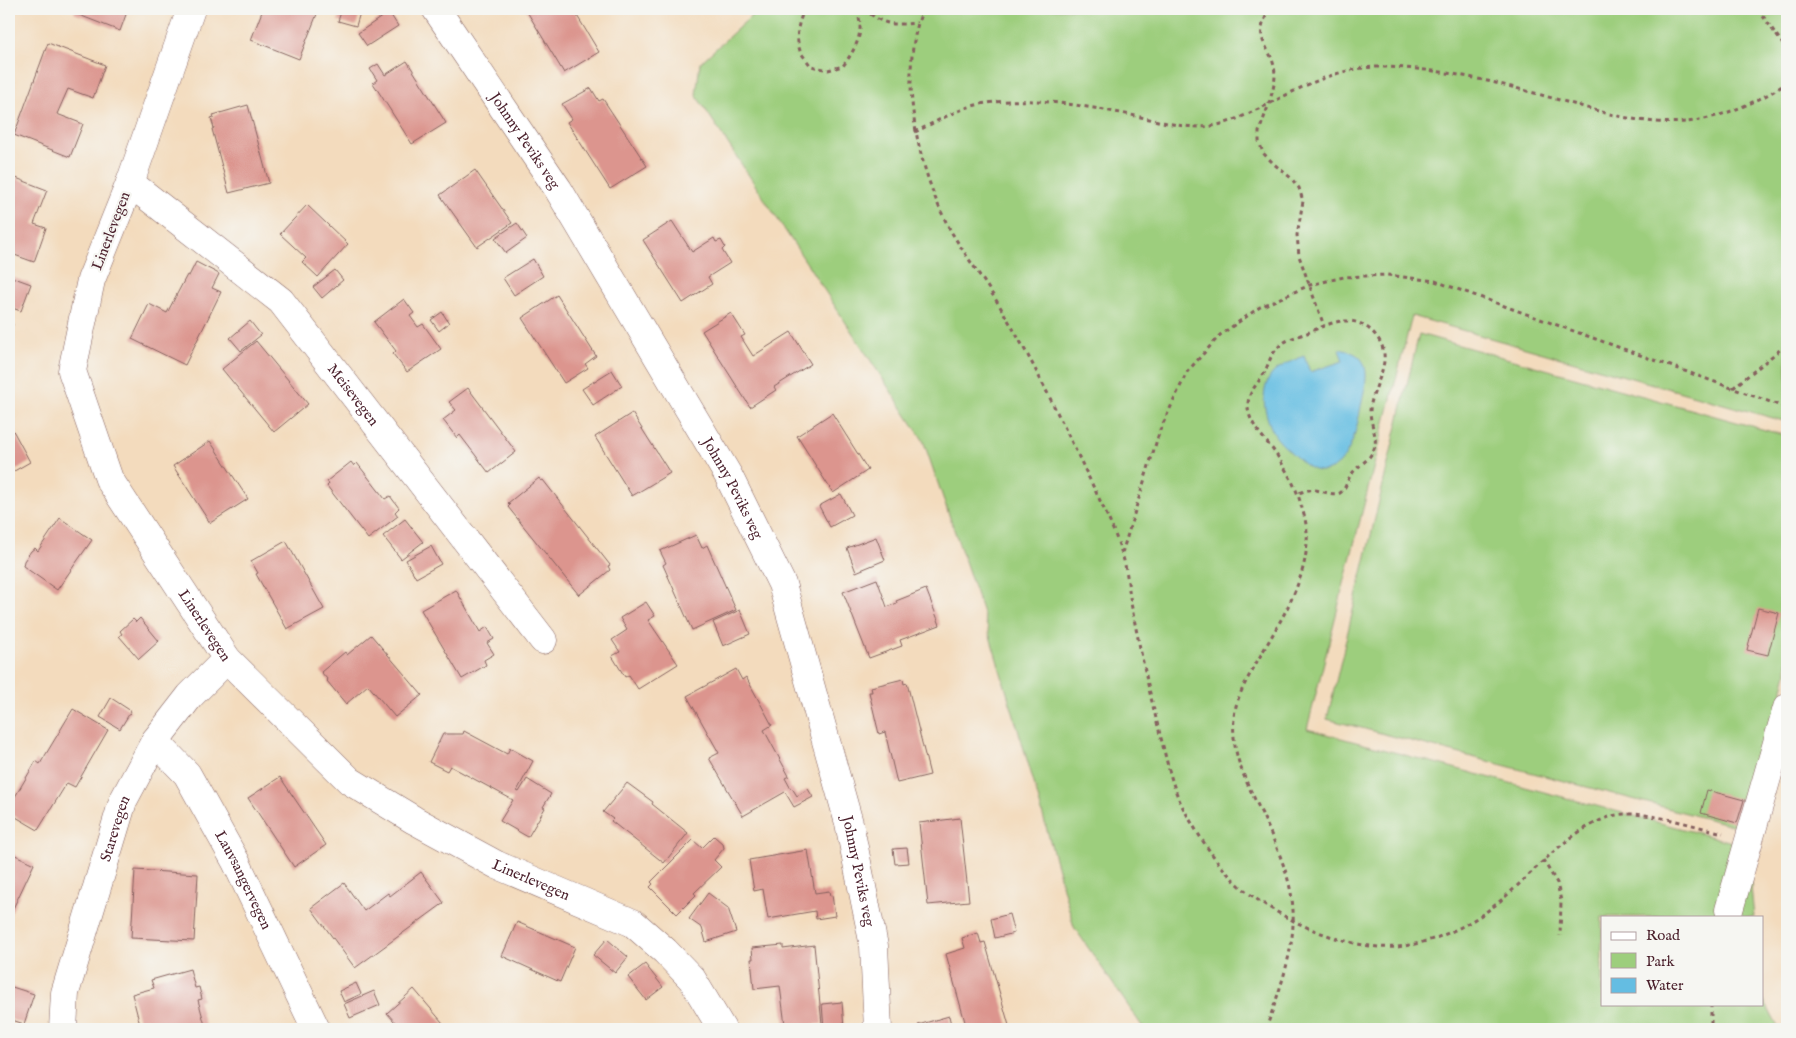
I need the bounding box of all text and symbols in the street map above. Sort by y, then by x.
street label: Johnny Peviks veg [485,87,565,193]
street label: Linerlevegen [87,189,135,273]
street label: Meisevegen [323,360,383,430]
street label: Johnny Peviks veg [697,432,768,543]
street label: Linerlevegen [174,586,235,665]
street label: Starevegen [96,792,134,864]
street label: Johnny Peviks veg [837,811,879,929]
street label: Lauvsangervegen [211,827,276,932]
street label: Linerlevegen [489,855,573,904]
legend [1601,916,1764,1006]
text: Road [1646,926,1681,945]
text: Park [1646,952,1676,971]
text: Water [1646,976,1684,995]

